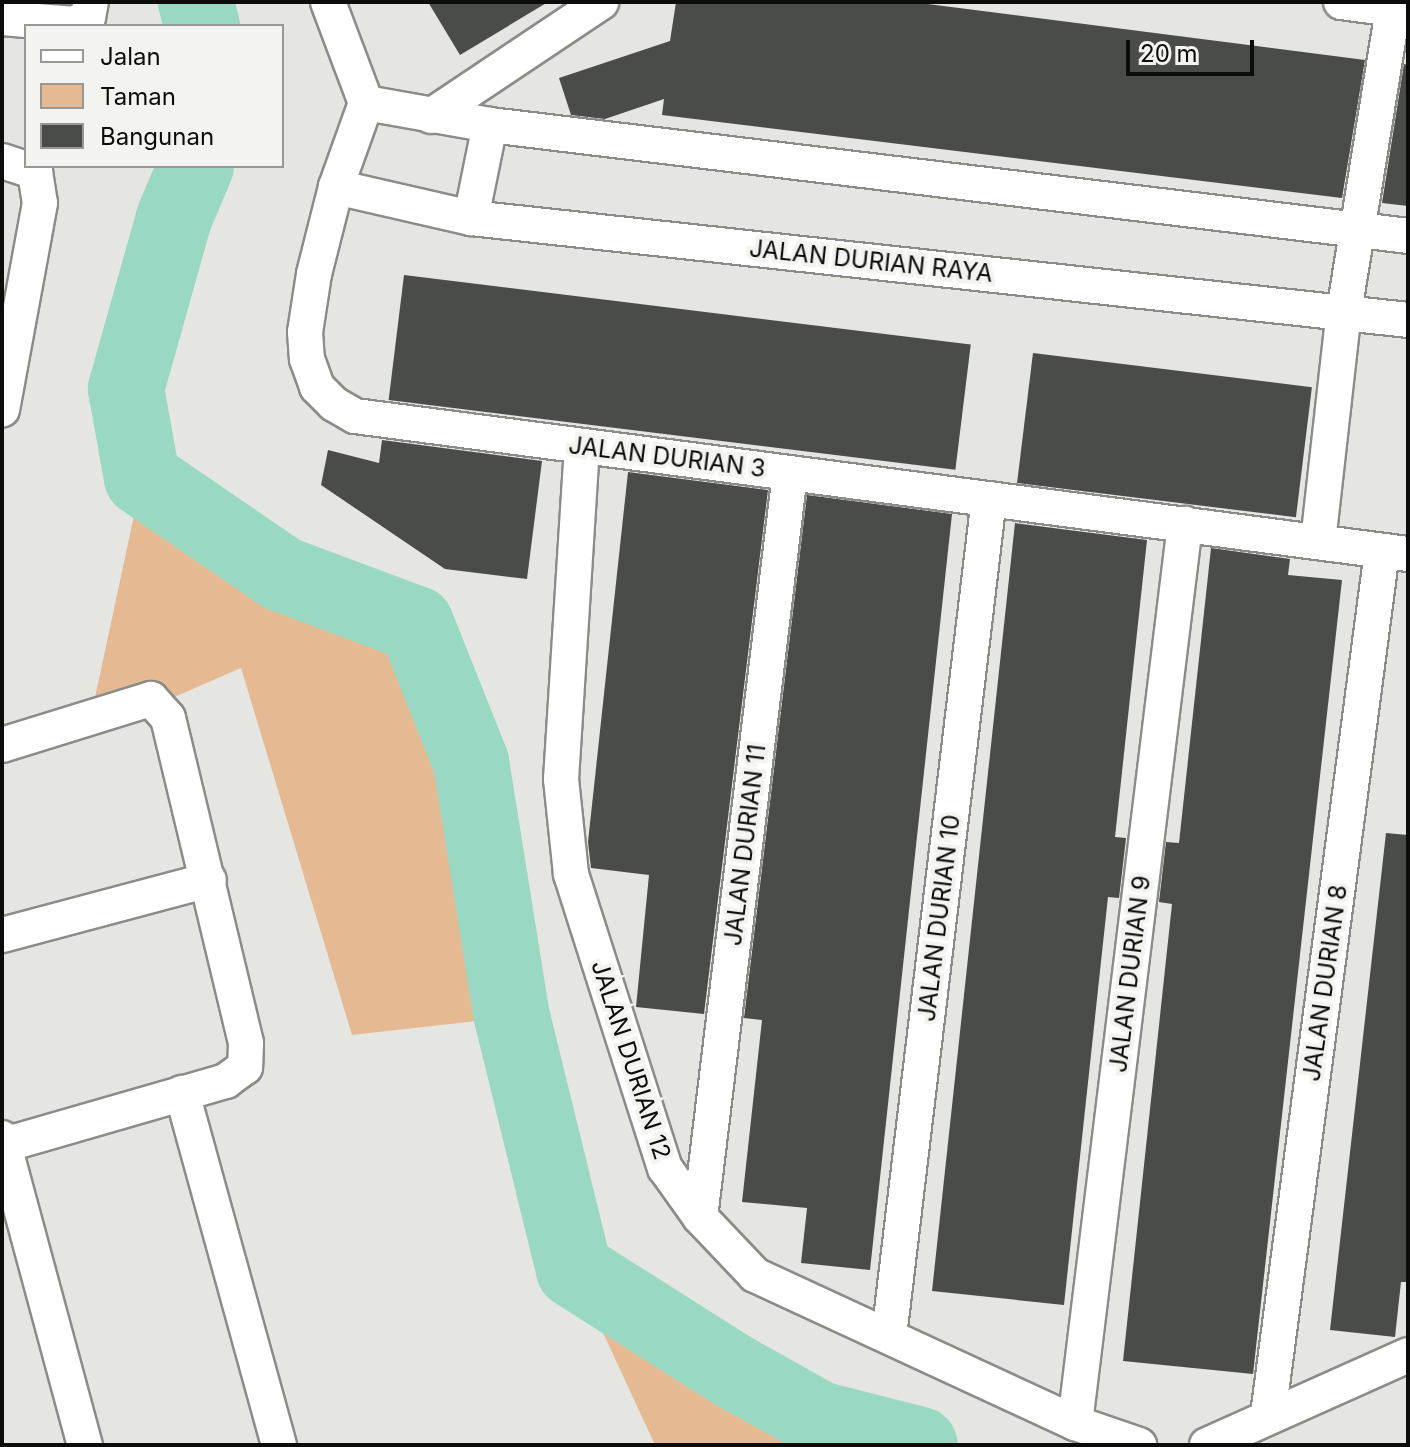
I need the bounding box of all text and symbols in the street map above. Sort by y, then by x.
legend [24,24,284,168]
scale bar [1130,24,1258,74]
text: 20 m [1140,39,1198,68]
text: Jalan [100,42,161,71]
text: Taman [100,82,176,111]
text: Bangunan [100,122,214,151]
street label: JALAN DURIAN RAYA [748,234,994,288]
street label: JALAN DURIAN 3 [567,431,767,483]
street label: JALAN DURIAN 11 [718,743,772,947]
street label: JALAN DURIAN 10 [912,813,966,1023]
street label: JALAN DURIAN 9 [1104,874,1156,1074]
street label: JALAN DURIAN 8 [1297,883,1353,1083]
street label: JALAN DURIAN 12 [585,957,677,1163]

